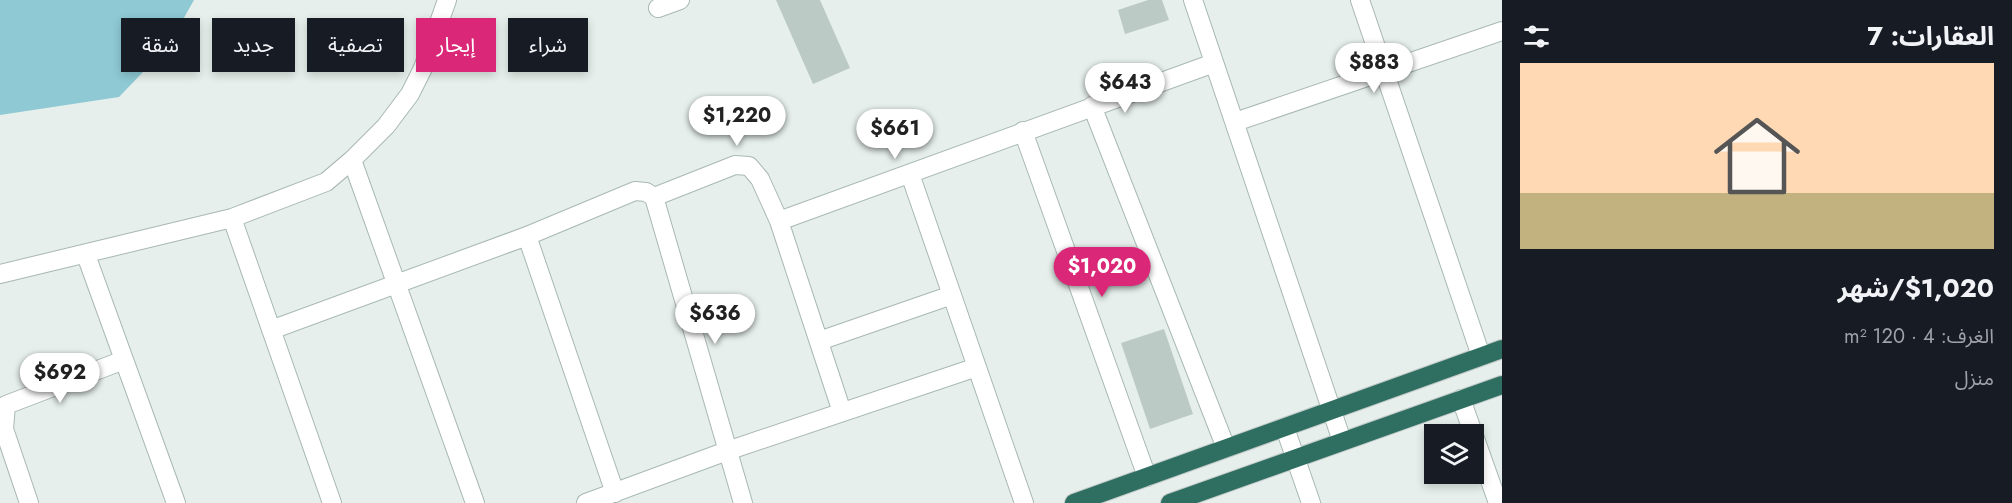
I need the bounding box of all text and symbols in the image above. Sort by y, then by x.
text: العقارات: 7 [1867,17,1994,55]
chip: شقة [121,18,200,72]
chip: جديد [212,18,295,72]
chip: تصفية [307,18,404,72]
chip: إيجار [416,18,496,72]
chip: شراء [508,18,588,72]
icon: filters [1520,20,1553,53]
pin: $883 [1338,43,1410,94]
text: $883 [1349,48,1399,77]
pin: $643 [1089,63,1161,114]
text: $643 [1099,68,1151,97]
pin: $1,220 [688,96,786,147]
text: $1,220 [703,101,771,130]
icon: home [1703,102,1811,210]
pin: $661 [859,109,931,160]
text: $661 [870,114,920,143]
pin: $1,020 [1053,247,1151,298]
text: $1,020 [1068,252,1136,281]
text: $1,020/شهر [1838,269,1994,307]
pin: $636 [679,294,751,345]
text: $636 [689,299,741,328]
text: الغرف: 4 · 120 m² [1844,322,1994,351]
pin: $692 [24,353,96,404]
text: $692 [34,358,86,387]
text: منزل [1955,364,1994,393]
map controls [1424,424,1484,484]
button: layers [1424,424,1484,484]

